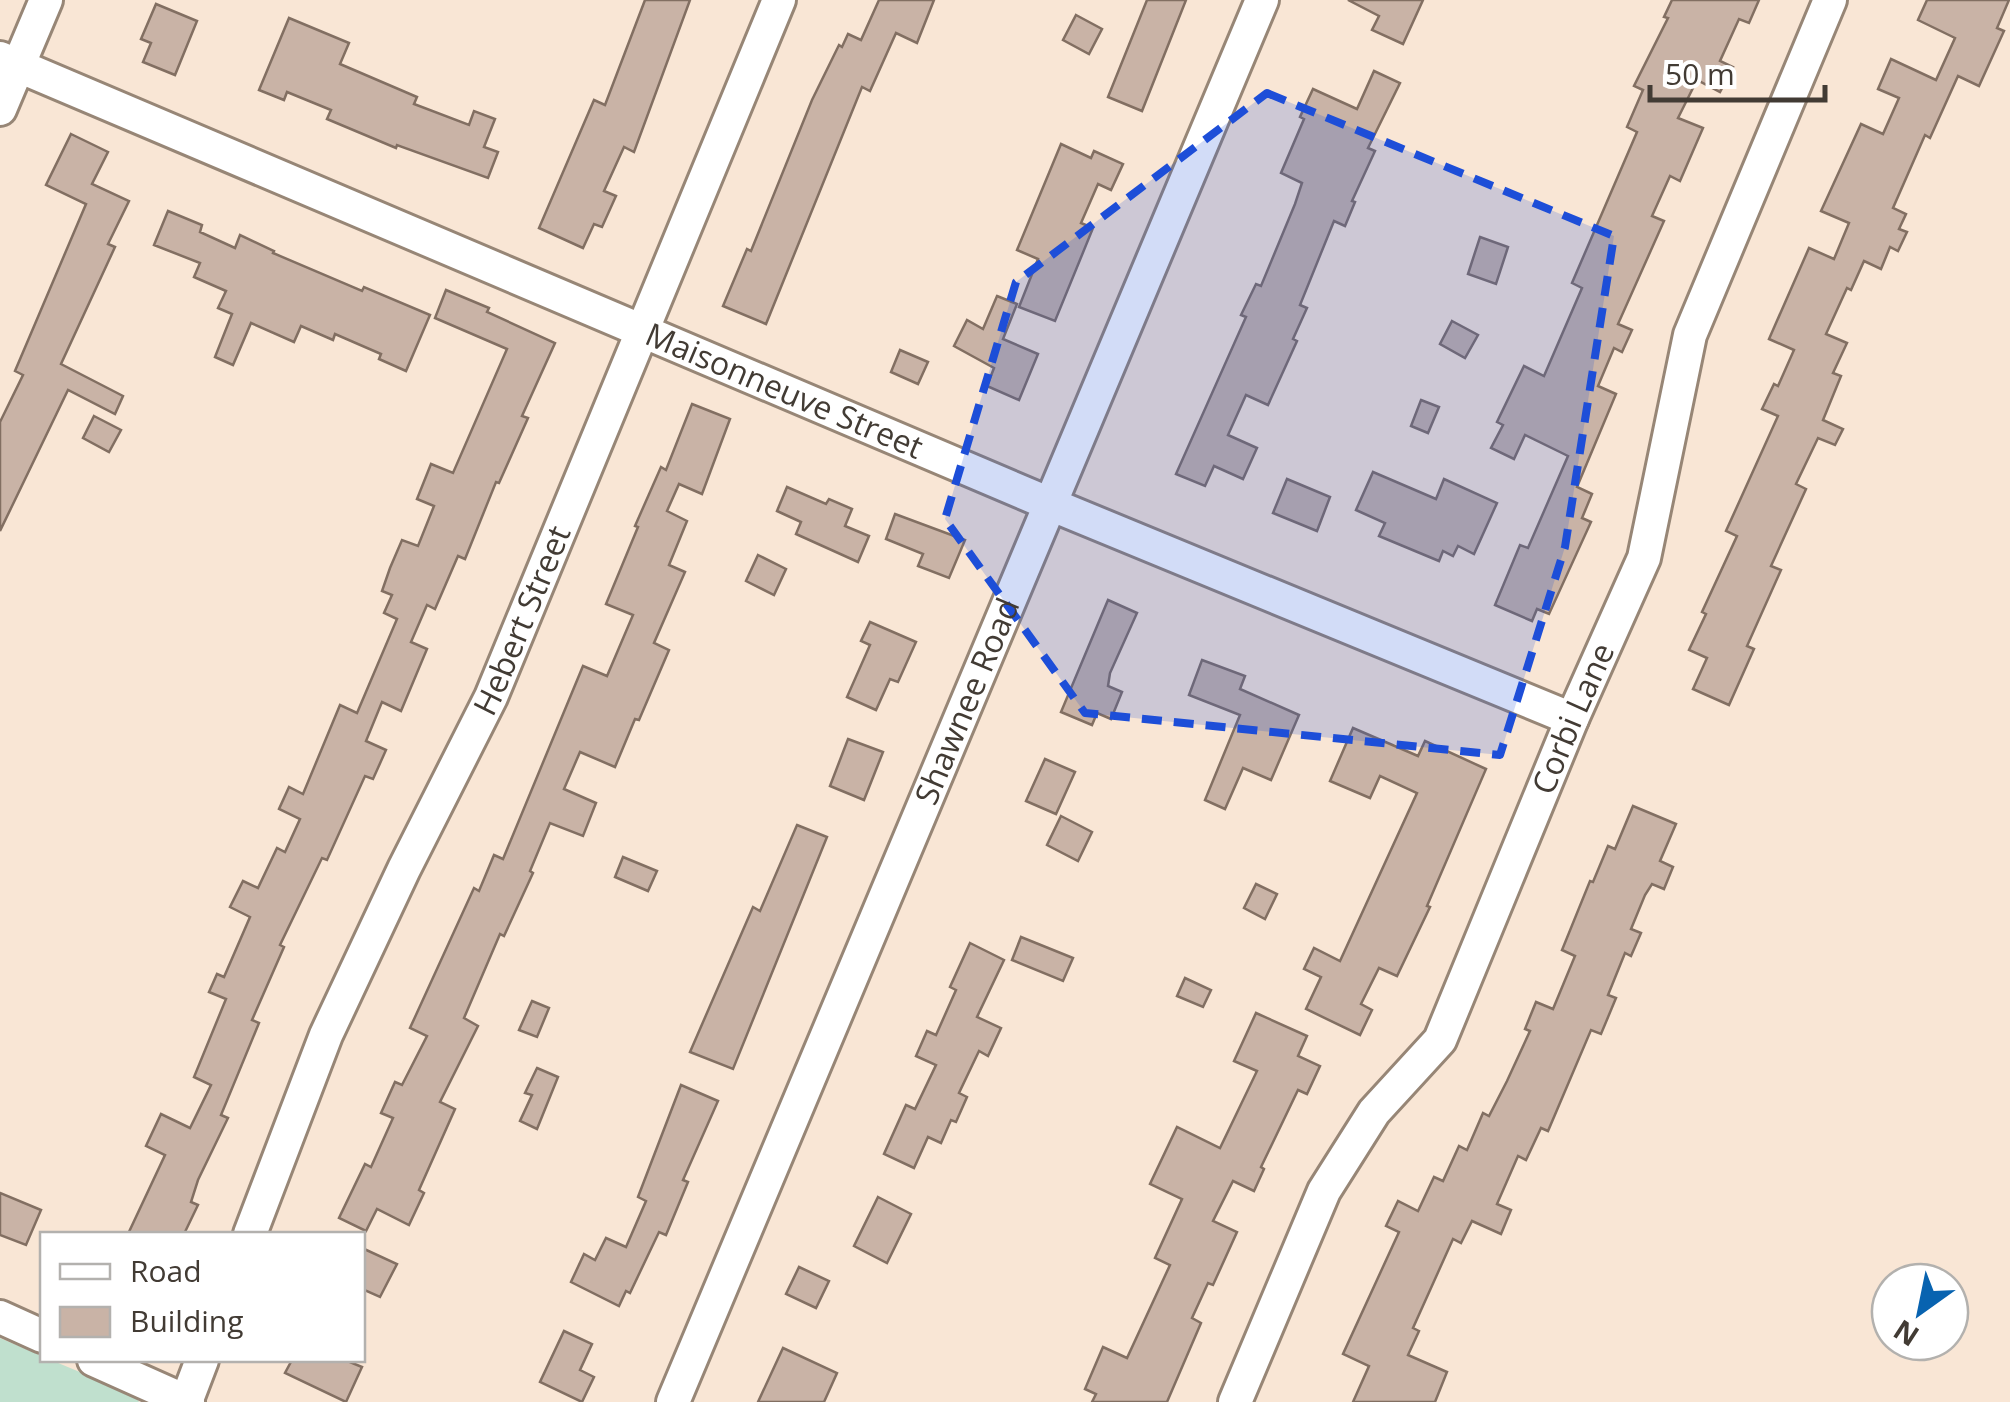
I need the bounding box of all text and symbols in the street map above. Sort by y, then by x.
scale bar [1650,40,1825,102]
text: 50 m [1665,53,1735,94]
street label: Maisonneuve Street [639,312,930,468]
street label: Hebert Street [462,519,580,722]
street label: Shawnee Road [904,591,1028,810]
street label: Corbi Lane [1520,636,1623,800]
legend [40,1232,365,1362]
text: Road [130,1250,202,1291]
north arrow [1870,1262,1970,1362]
text: Building [130,1300,244,1341]
text: N [1886,1312,1926,1356]

